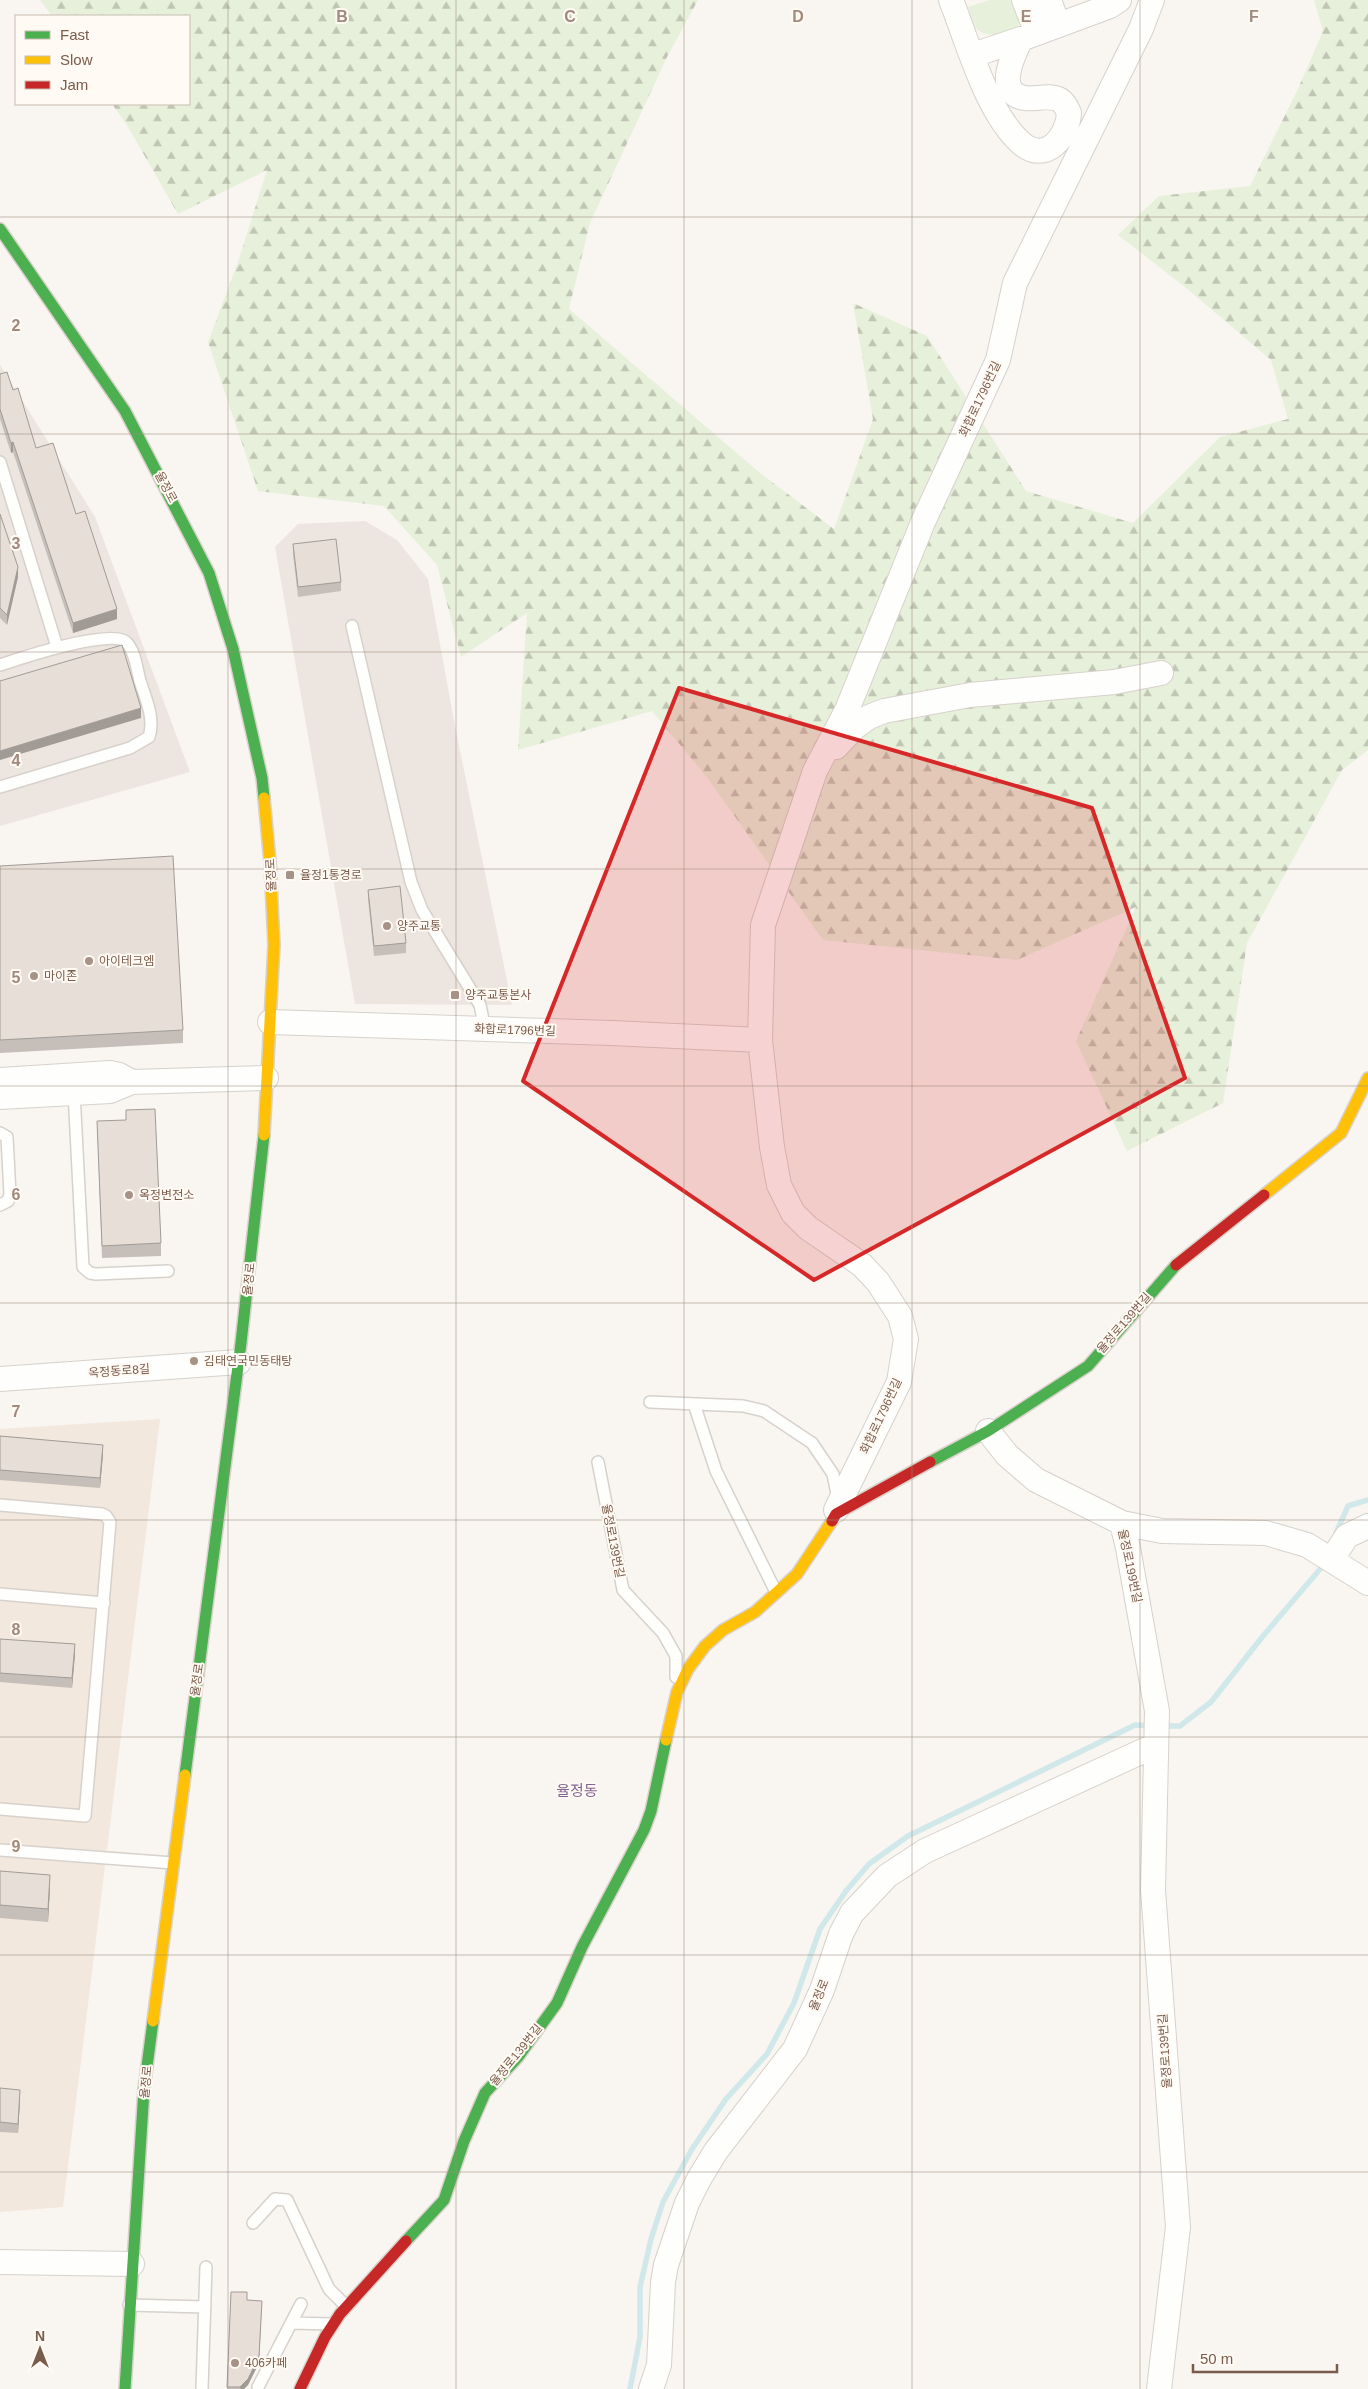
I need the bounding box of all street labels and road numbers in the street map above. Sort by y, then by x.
street label: 화합로1796번길 [956,359,1004,439]
street label: 율정로 [152,469,180,505]
street label: 율정로 [263,858,279,892]
street label: 화합로1796번길 [474,1022,556,1038]
street label: 율정로 [240,1262,258,1296]
street label: 율정로139번길 [1094,1290,1154,1356]
street label: 옥정동로8길 [88,1362,150,1380]
street label: 화합로1796번길 [857,1376,905,1456]
street label: 율정로139번길 [599,1503,627,1579]
street label: 율정로199번길 [1115,1528,1145,1604]
street label: 율정로 [188,1663,206,1697]
street label: 율정로 [806,1977,832,2013]
street label: 율정로139번길 [1155,2013,1175,2089]
street label: 율정로139번길 [487,2021,545,2089]
street label: 율정로 [137,2065,155,2099]

